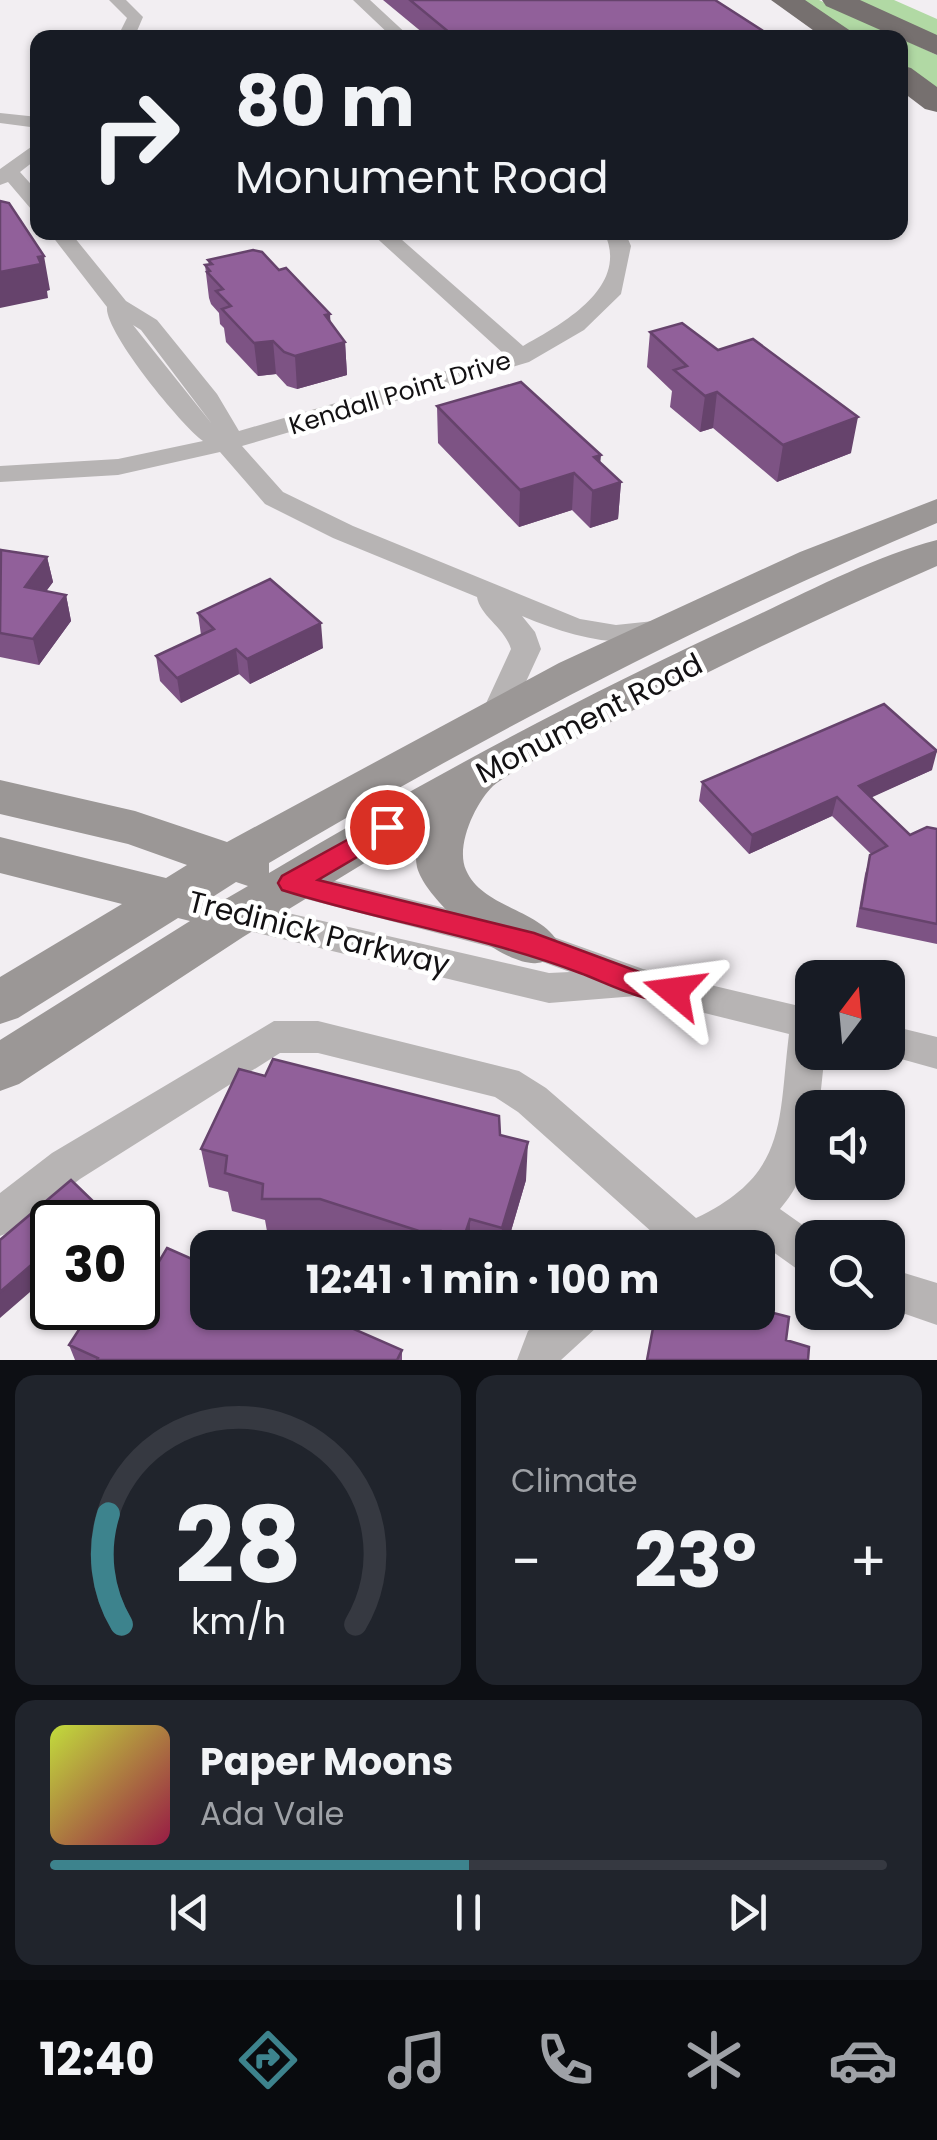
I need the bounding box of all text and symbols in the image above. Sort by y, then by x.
text: 80 m [235,52,415,151]
icon: right [70,70,200,200]
text: Monument Road [235,146,609,209]
street label: Kendall Point Drive [285,343,515,443]
street label: Monument Road [468,642,710,794]
pin [345,785,430,870]
icon: arrive [360,800,415,855]
street label: Tredinick Parkway [184,880,454,986]
position arrow [622,939,726,1043]
north arrow [795,960,905,1070]
map controls [795,960,905,1330]
button: sound [795,1090,905,1200]
speed limit sign: 30 [30,1200,160,1330]
button: search [795,1220,905,1330]
text: 12:41 · 1 min · 100 m [306,1253,659,1306]
text: Climate [511,1458,638,1503]
text: 28 [175,1473,301,1618]
text: 23° [634,1508,757,1613]
text: − [511,1523,541,1600]
text: + [849,1523,887,1600]
text: km/h [190,1596,286,1647]
text: Paper Moons [200,1735,453,1788]
text: Ada Vale [200,1791,344,1836]
icon: previous [162,1885,217,1940]
icon: pause [441,1885,496,1940]
icon: next [720,1885,775,1940]
icon: directions [233,2025,303,2095]
icon: music [382,2025,452,2095]
icon: phone [530,2025,600,2095]
icon: climate [679,2025,749,2095]
icon: car [828,2025,898,2095]
text: 12:40 [39,2028,155,2091]

